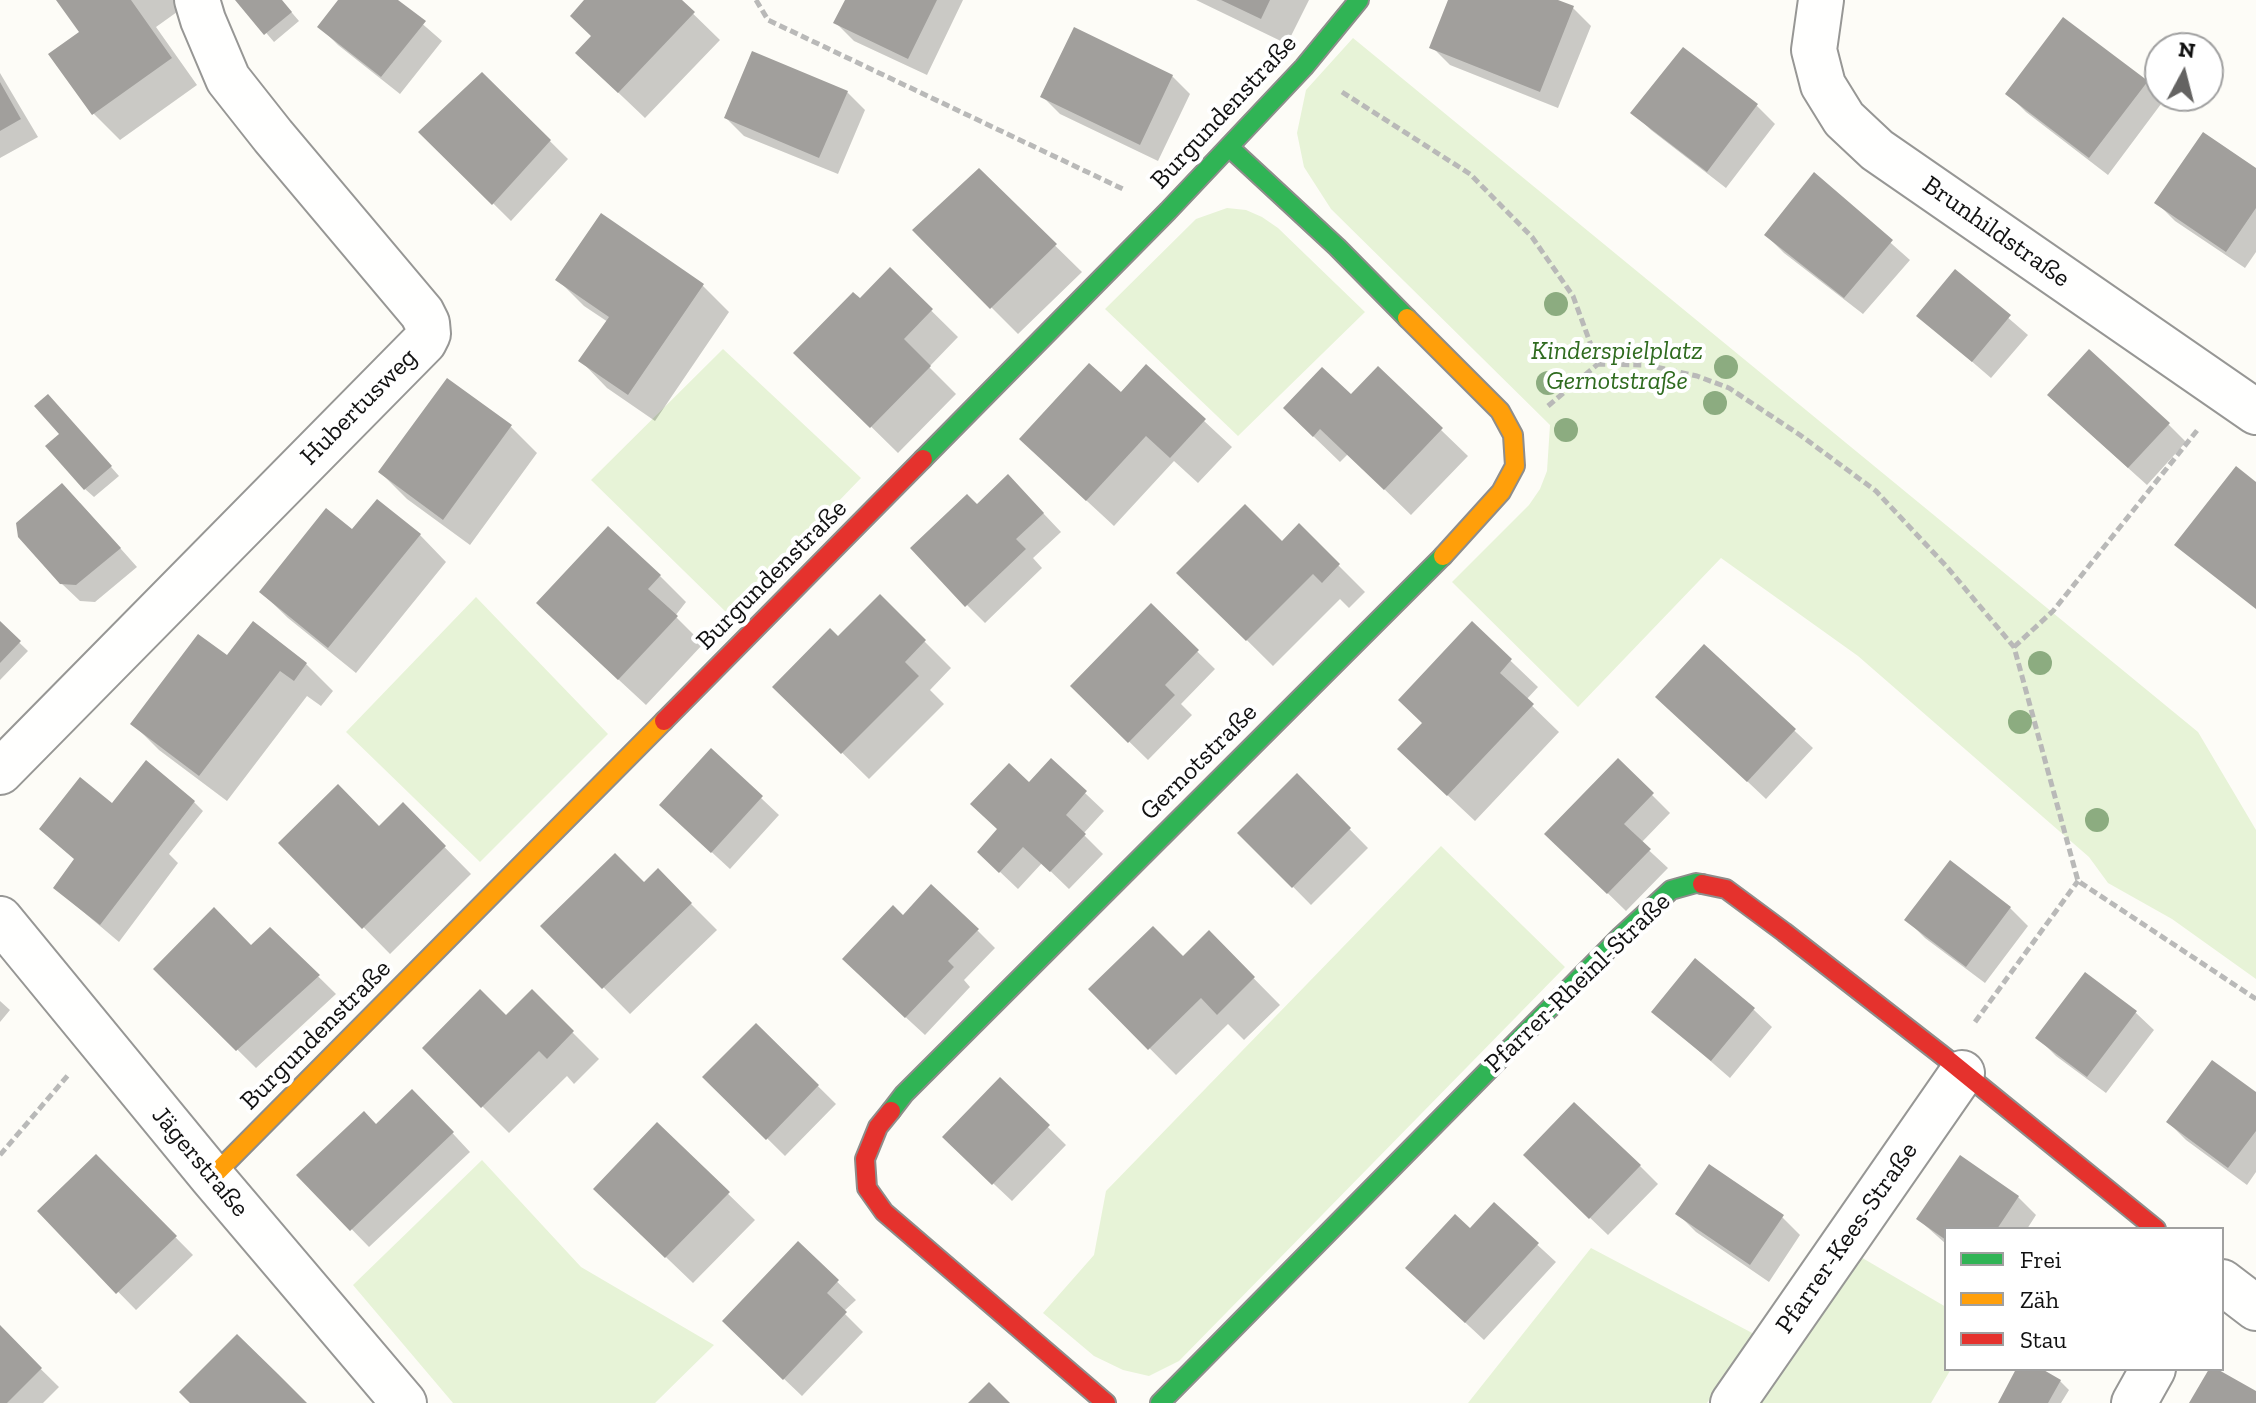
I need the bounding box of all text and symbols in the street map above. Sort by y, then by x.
street label: Burgundenstraße [1144,28,1304,196]
north arrow [2144,32,2224,112]
text: N [2177,35,2197,64]
street label: Brunhildstraße [1916,170,2076,294]
park label: Kinderspielplatz Gernotstraße [1531,336,1703,398]
street label: Hubertusweg [294,342,424,472]
street label: Burgundenstraße [690,493,854,657]
street label: Gernotstraße [1134,697,1264,827]
street label: Pfarrer-Rheinl-Straße [1479,886,1677,1080]
street label: Burgundenstraße [234,953,398,1117]
street label: Jägerstraße [145,1100,255,1224]
street label: Pfarrer-Kees-Straße [1769,1136,1925,1340]
legend [1944,1227,2224,1371]
text: Frei [2020,1245,2061,1274]
text: Zäh [2020,1285,2059,1314]
text: Stau [2020,1325,2067,1354]

